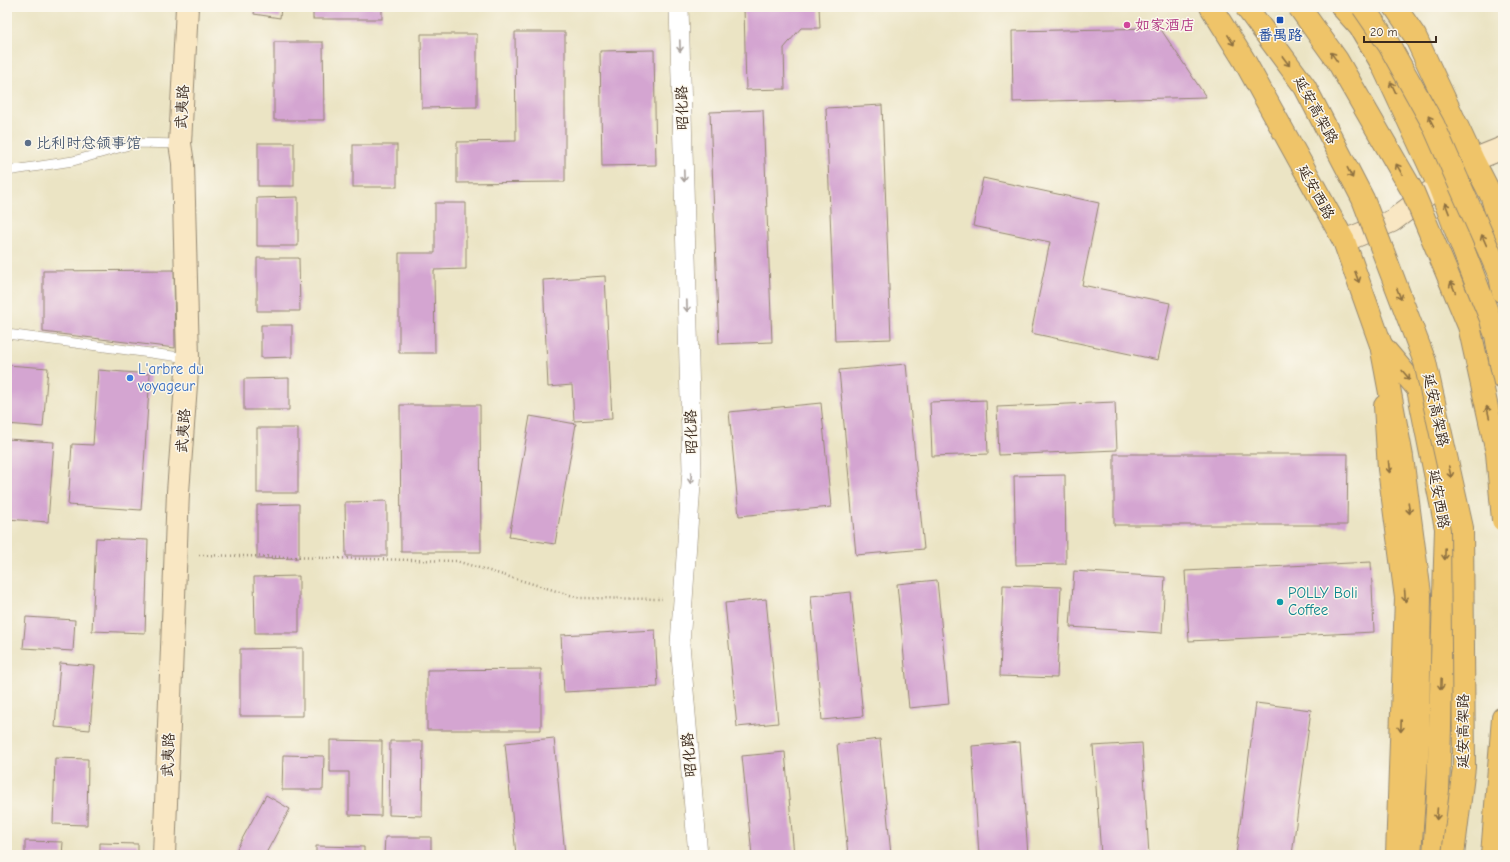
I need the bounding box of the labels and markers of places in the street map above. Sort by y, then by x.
marker: 番禺路 [1275,15,1285,25]
place label: 如家酒店 [1135,16,1195,34]
marker: 如家酒店 [1122,20,1132,30]
place label: 番禺路 [1257,26,1303,44]
place label: 比利时总领事馆 [36,134,141,152]
marker: 比利时总领事馆 [23,138,33,148]
place label: L'arbre du voyageur [137,360,204,395]
marker: L'arbre du voyageur [125,373,135,383]
place label: POLLY Boli Coffee [1288,584,1358,619]
marker: POLLY Boli Coffee [1275,597,1285,607]

